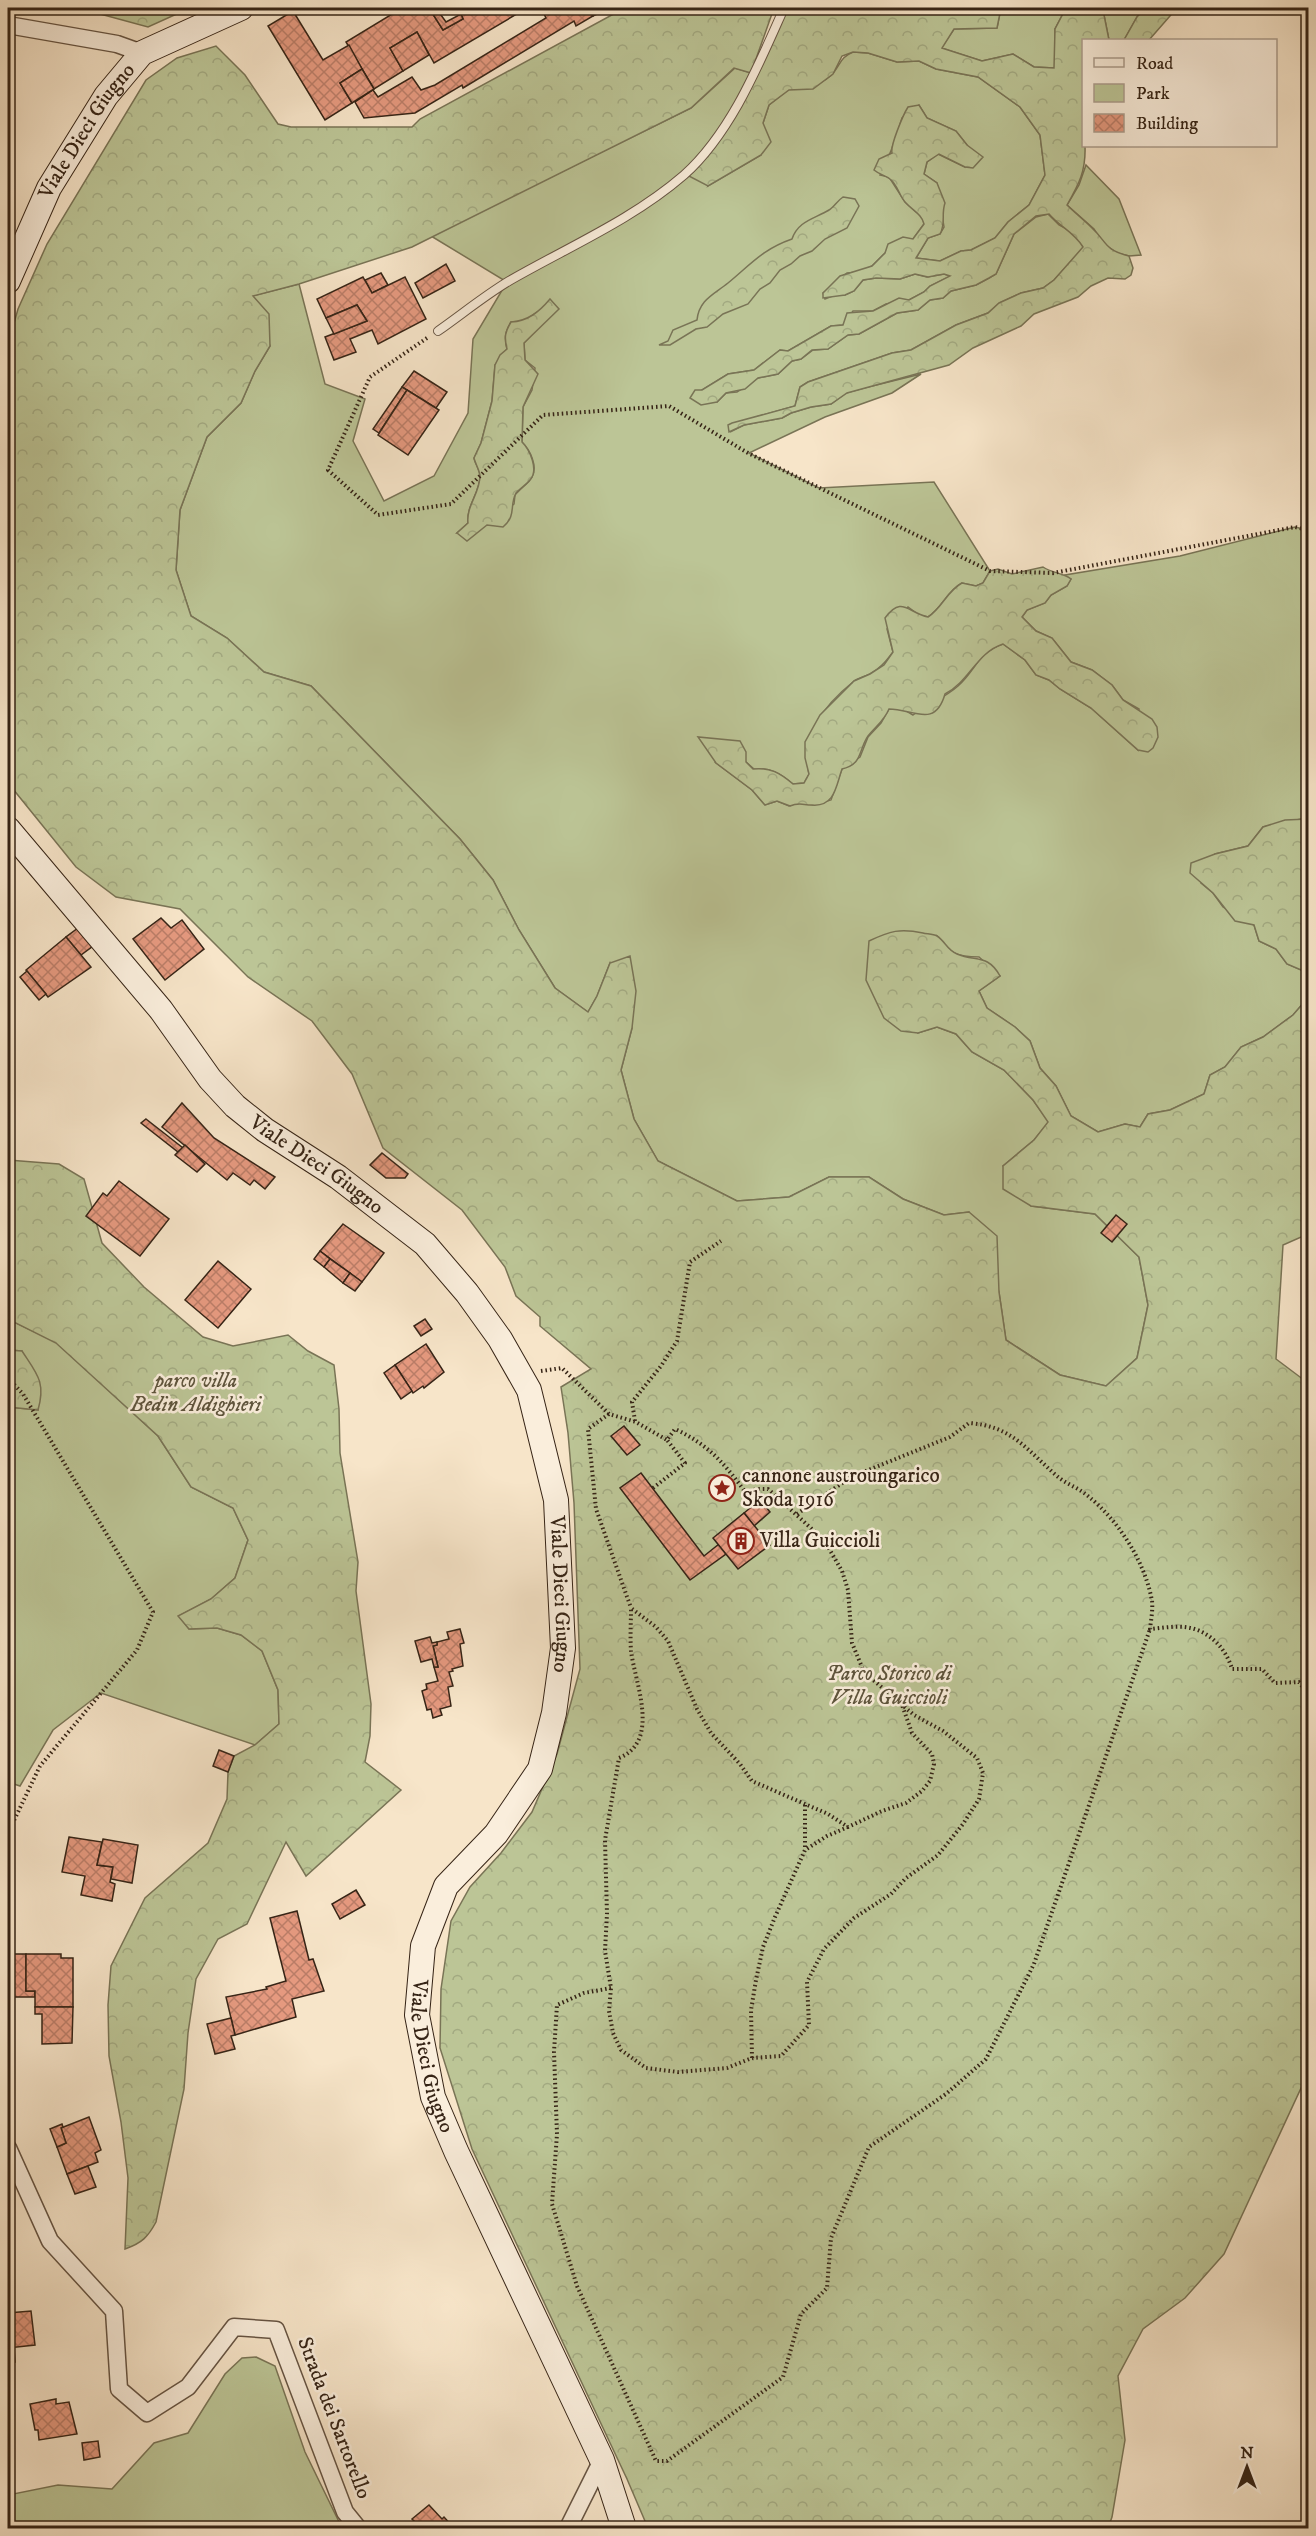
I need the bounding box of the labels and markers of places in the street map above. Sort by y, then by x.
place label: cannone austroungarico Skoda 1916 [742,1463,940,1513]
place icon: cannone austroungarico Skoda 1916 [707,1473,737,1503]
building icon: Villa Guiccioli [726,1526,756,1556]
place label: Villa Guiccioli [759,1528,880,1554]

